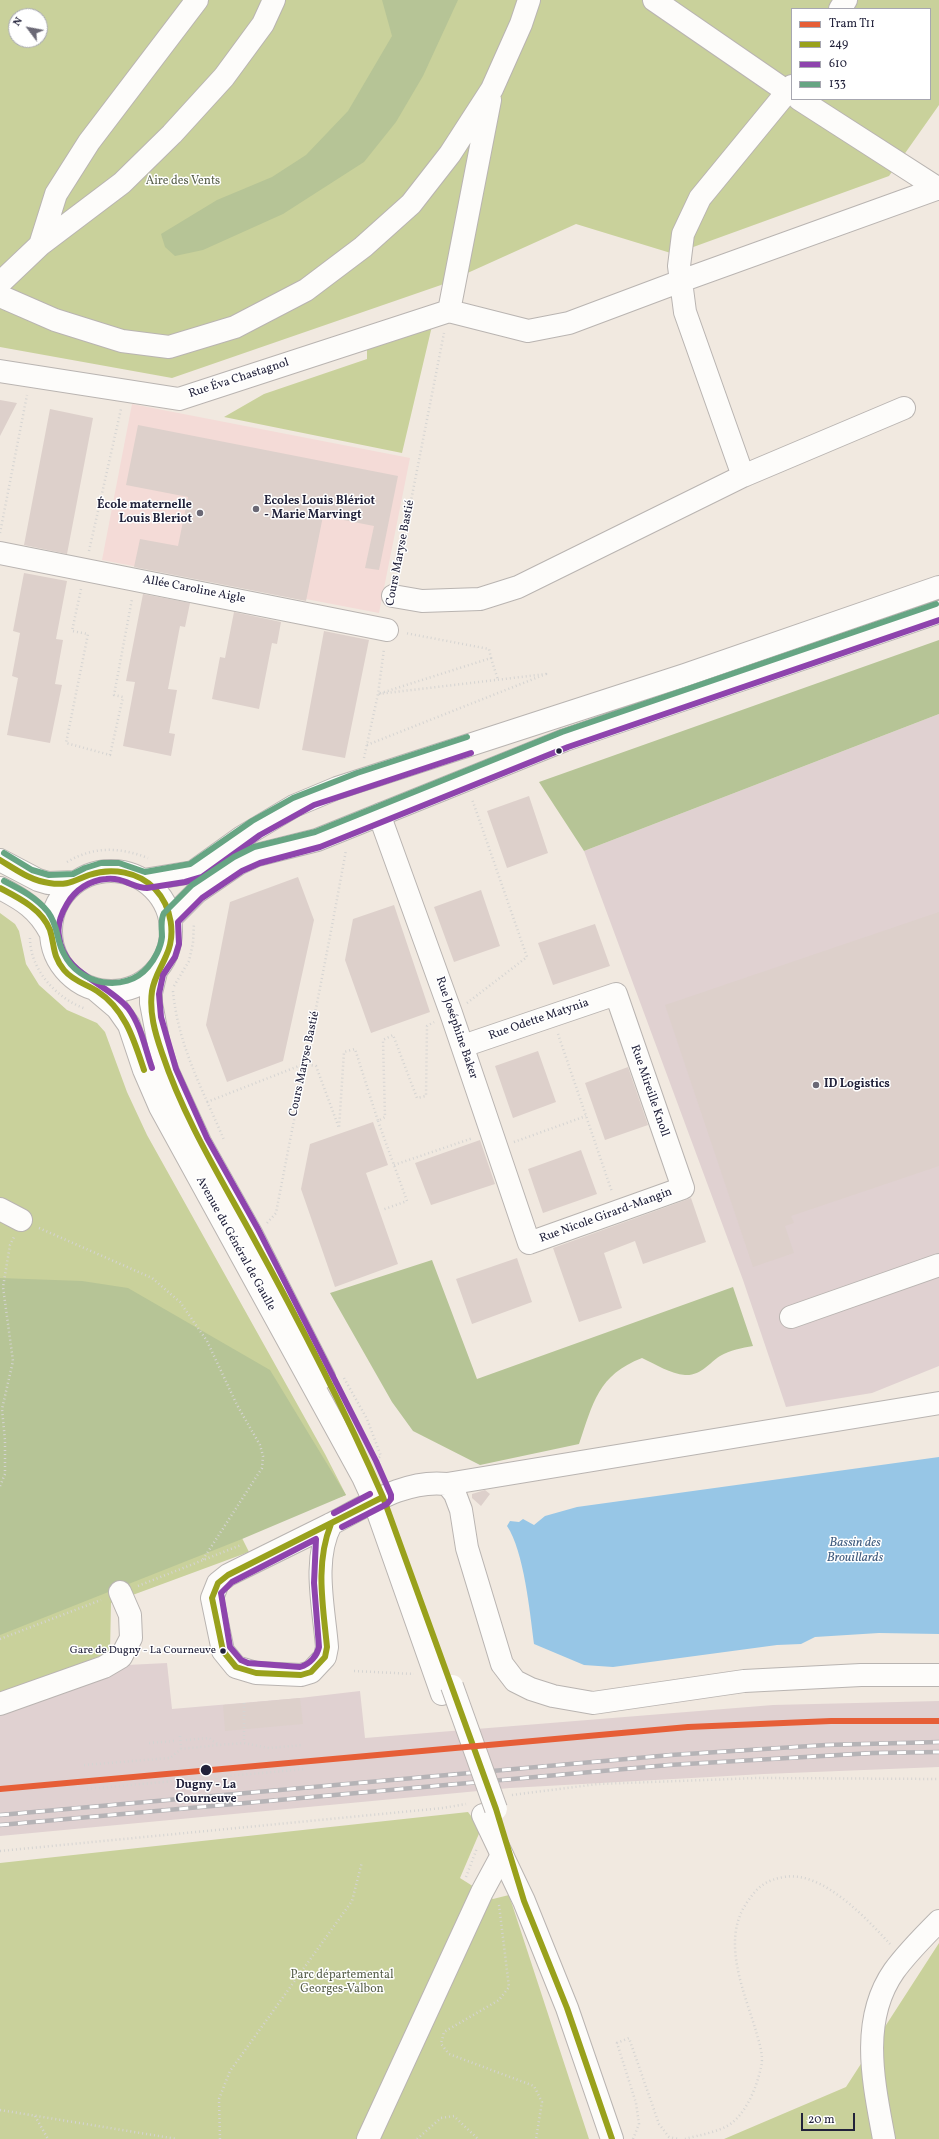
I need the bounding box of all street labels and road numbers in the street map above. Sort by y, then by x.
street label: Rue Éva Chastagnol [187,356,291,402]
street label: Cours Maryse Bastié [384,499,418,607]
street label: Allée Caroline Aigle [141,573,247,607]
street label: Rue Joséphine Baker [432,975,480,1081]
street label: Rue Odette Matynia [487,996,591,1044]
street label: Cours Maryse Bastié [287,1010,323,1118]
street label: Rue Mireille Knoll [627,1043,671,1139]
street label: Avenue du Général de Gaulle [192,1174,278,1314]
street label: Rue Nicole Girard-Mangin [538,1185,674,1247]

